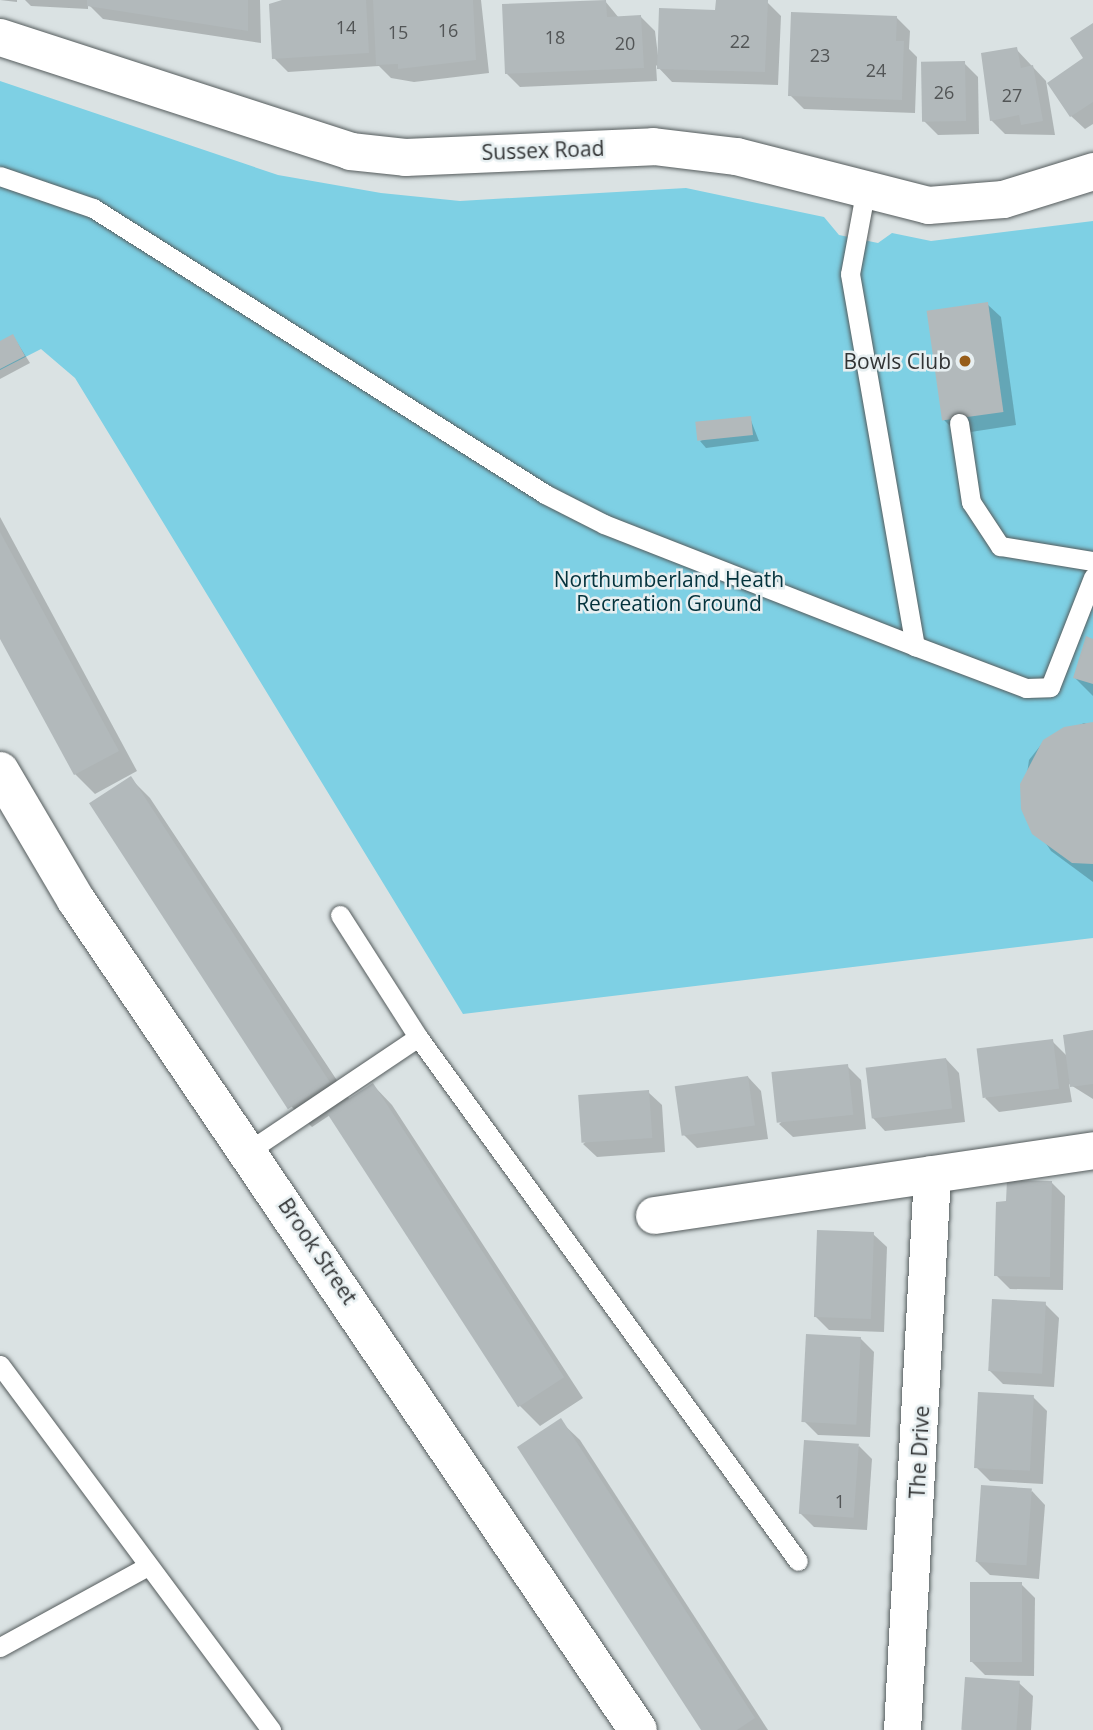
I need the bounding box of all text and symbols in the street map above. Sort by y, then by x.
house number: 14 [336,16,356,38]
house number: 16 [438,19,458,41]
house number: 15 [388,21,408,43]
house number: 18 [545,26,565,48]
house number: 22 [730,30,750,52]
house number: 20 [615,32,635,54]
house number: 23 [810,44,830,66]
house number: 24 [866,59,886,81]
house number: 26 [934,81,954,103]
house number: 27 [1002,84,1022,106]
street label: Sussex Road [481,135,605,165]
place label: Bowls Club [844,348,951,374]
marker: Bowls Club [957,353,973,369]
park label: Northumberland Heath Recreation Ground [554,566,784,616]
street label: Brook Street [273,1193,363,1309]
street label: The Drive [904,1405,934,1499]
house number: 1 [835,1490,845,1512]

